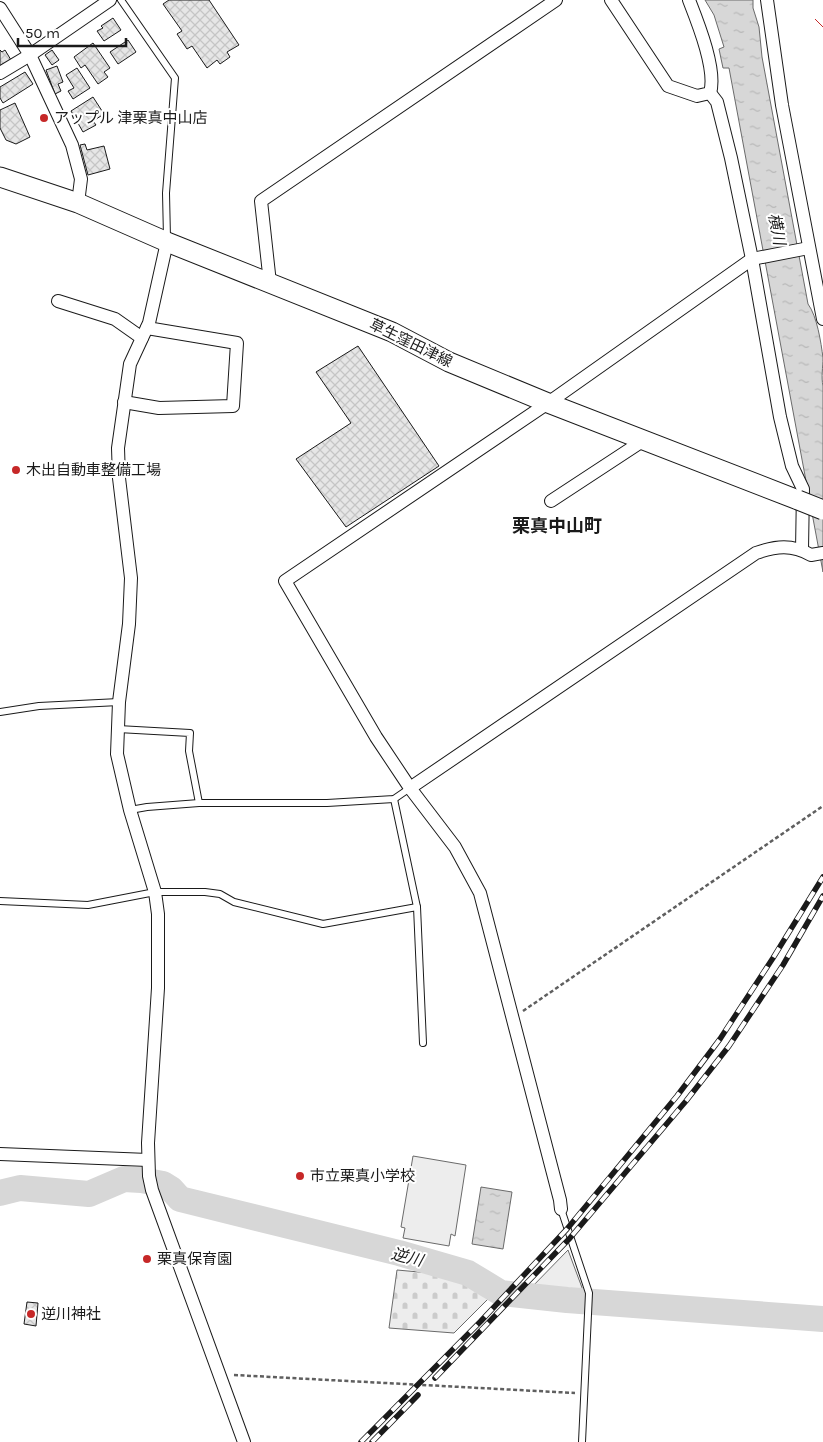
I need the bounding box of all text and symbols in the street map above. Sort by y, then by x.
scale bar [18,15,125,47]
text: 50 m [25,24,60,42]
place label: アップル 津栗真中山店 [54,109,208,127]
marker: アップル 津栗真中山店 [38,112,50,124]
water label: 横川 [765,211,790,248]
street label: 草生窪田津線 [367,315,455,371]
place label: 木出自動車整備工場 [26,461,161,479]
marker: 木出自動車整備工場 [10,464,22,476]
district label: 栗真中山町 [512,515,602,537]
place label: 市立栗真小学校 [310,1167,415,1185]
marker: 市立栗真小学校 [294,1170,306,1182]
water label: 逆川 [389,1244,427,1271]
place label: 栗真保育園 [157,1250,232,1268]
marker: 栗真保育園 [141,1253,153,1265]
place label: 逆川神社 [41,1305,101,1323]
marker: 逆川神社 [25,1308,37,1320]

